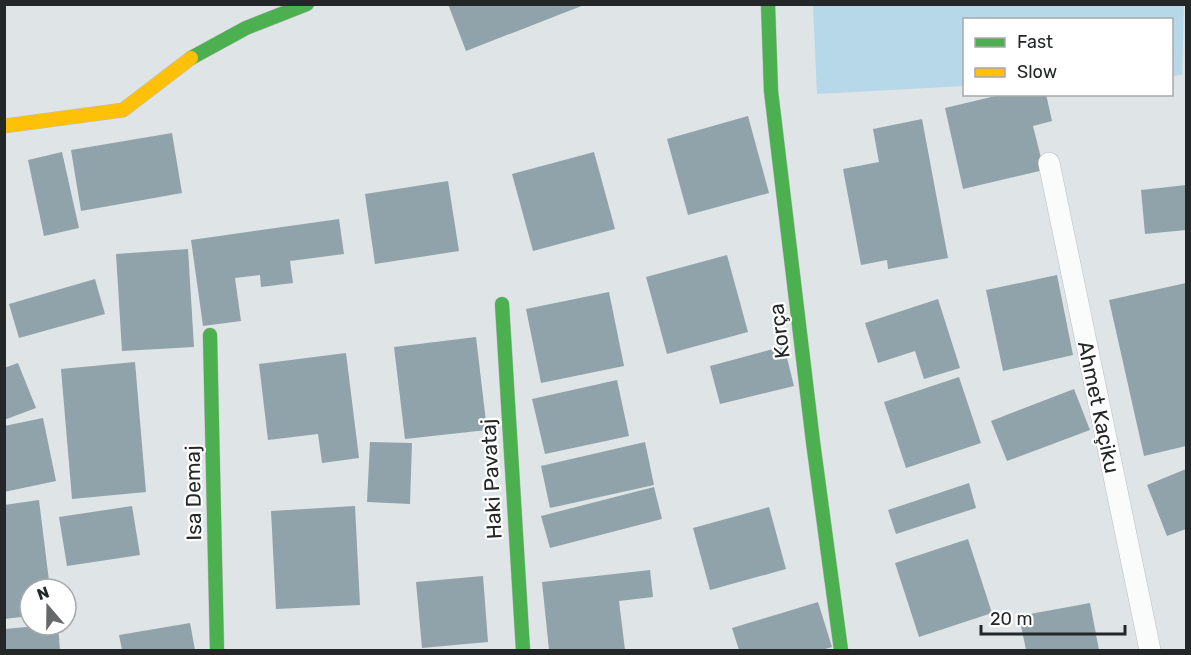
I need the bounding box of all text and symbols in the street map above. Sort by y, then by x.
legend [963,18,1173,96]
text: Fast [1017,31,1053,53]
text: Slow [1017,61,1057,83]
street label: Korça [763,302,795,360]
street label: Ahmet Kaçiku [1073,338,1125,476]
street label: Haki Pavataj [475,418,507,540]
street label: Isa Demaj [180,445,206,541]
north arrow [18,577,78,637]
text: N [34,582,52,604]
scale bar [981,598,1125,636]
text: 20 m [990,608,1032,630]

